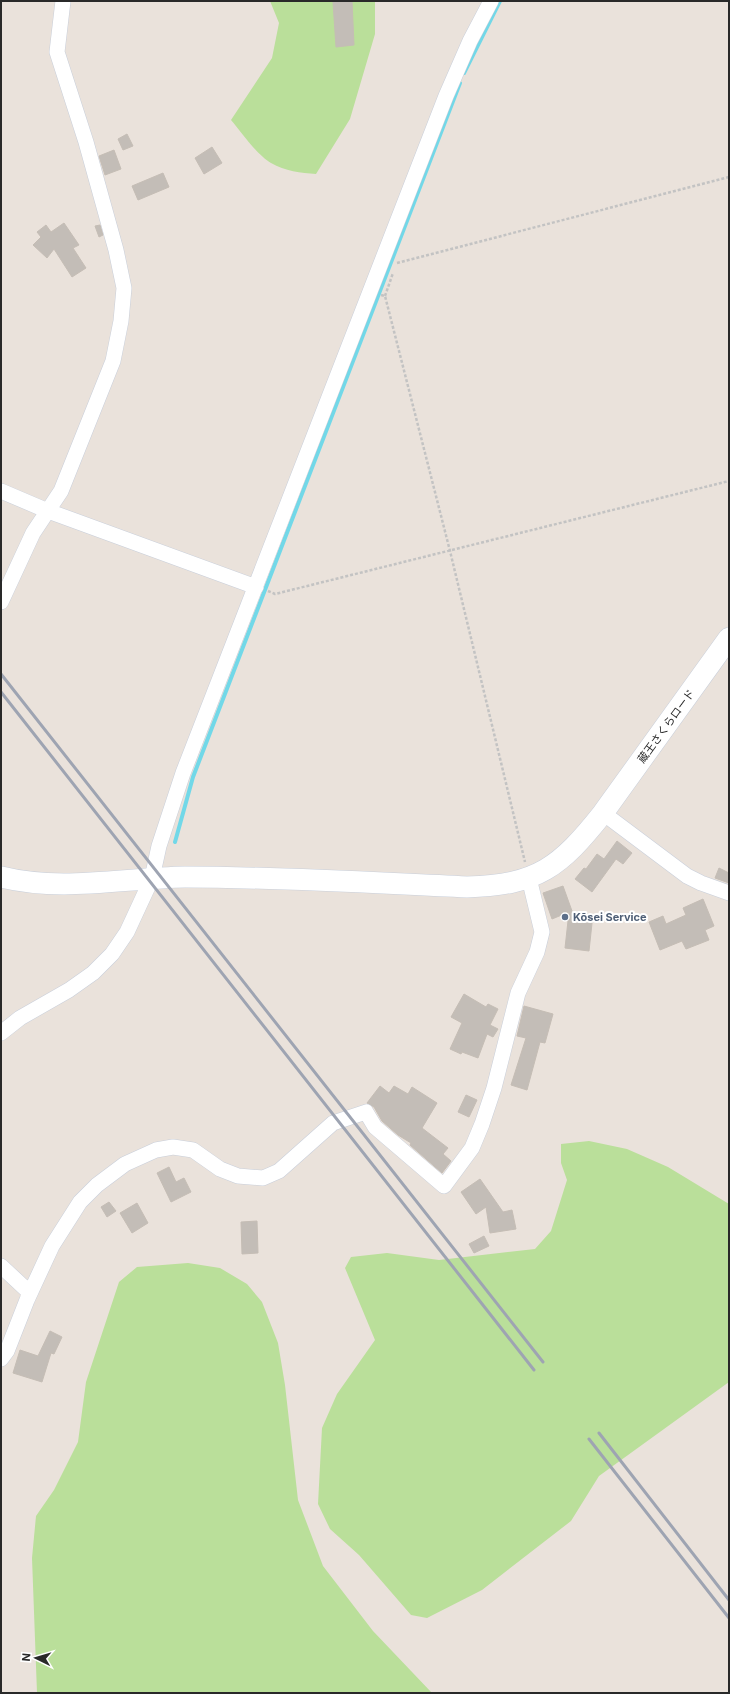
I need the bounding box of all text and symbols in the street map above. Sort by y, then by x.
street label: 蔵王さくらロード [634,686,698,766]
place label: Kōsei Service [573,910,647,924]
marker: Kōsei Service [560,912,570,922]
north arrow [16,1638,56,1678]
text: N [19,1652,33,1662]

